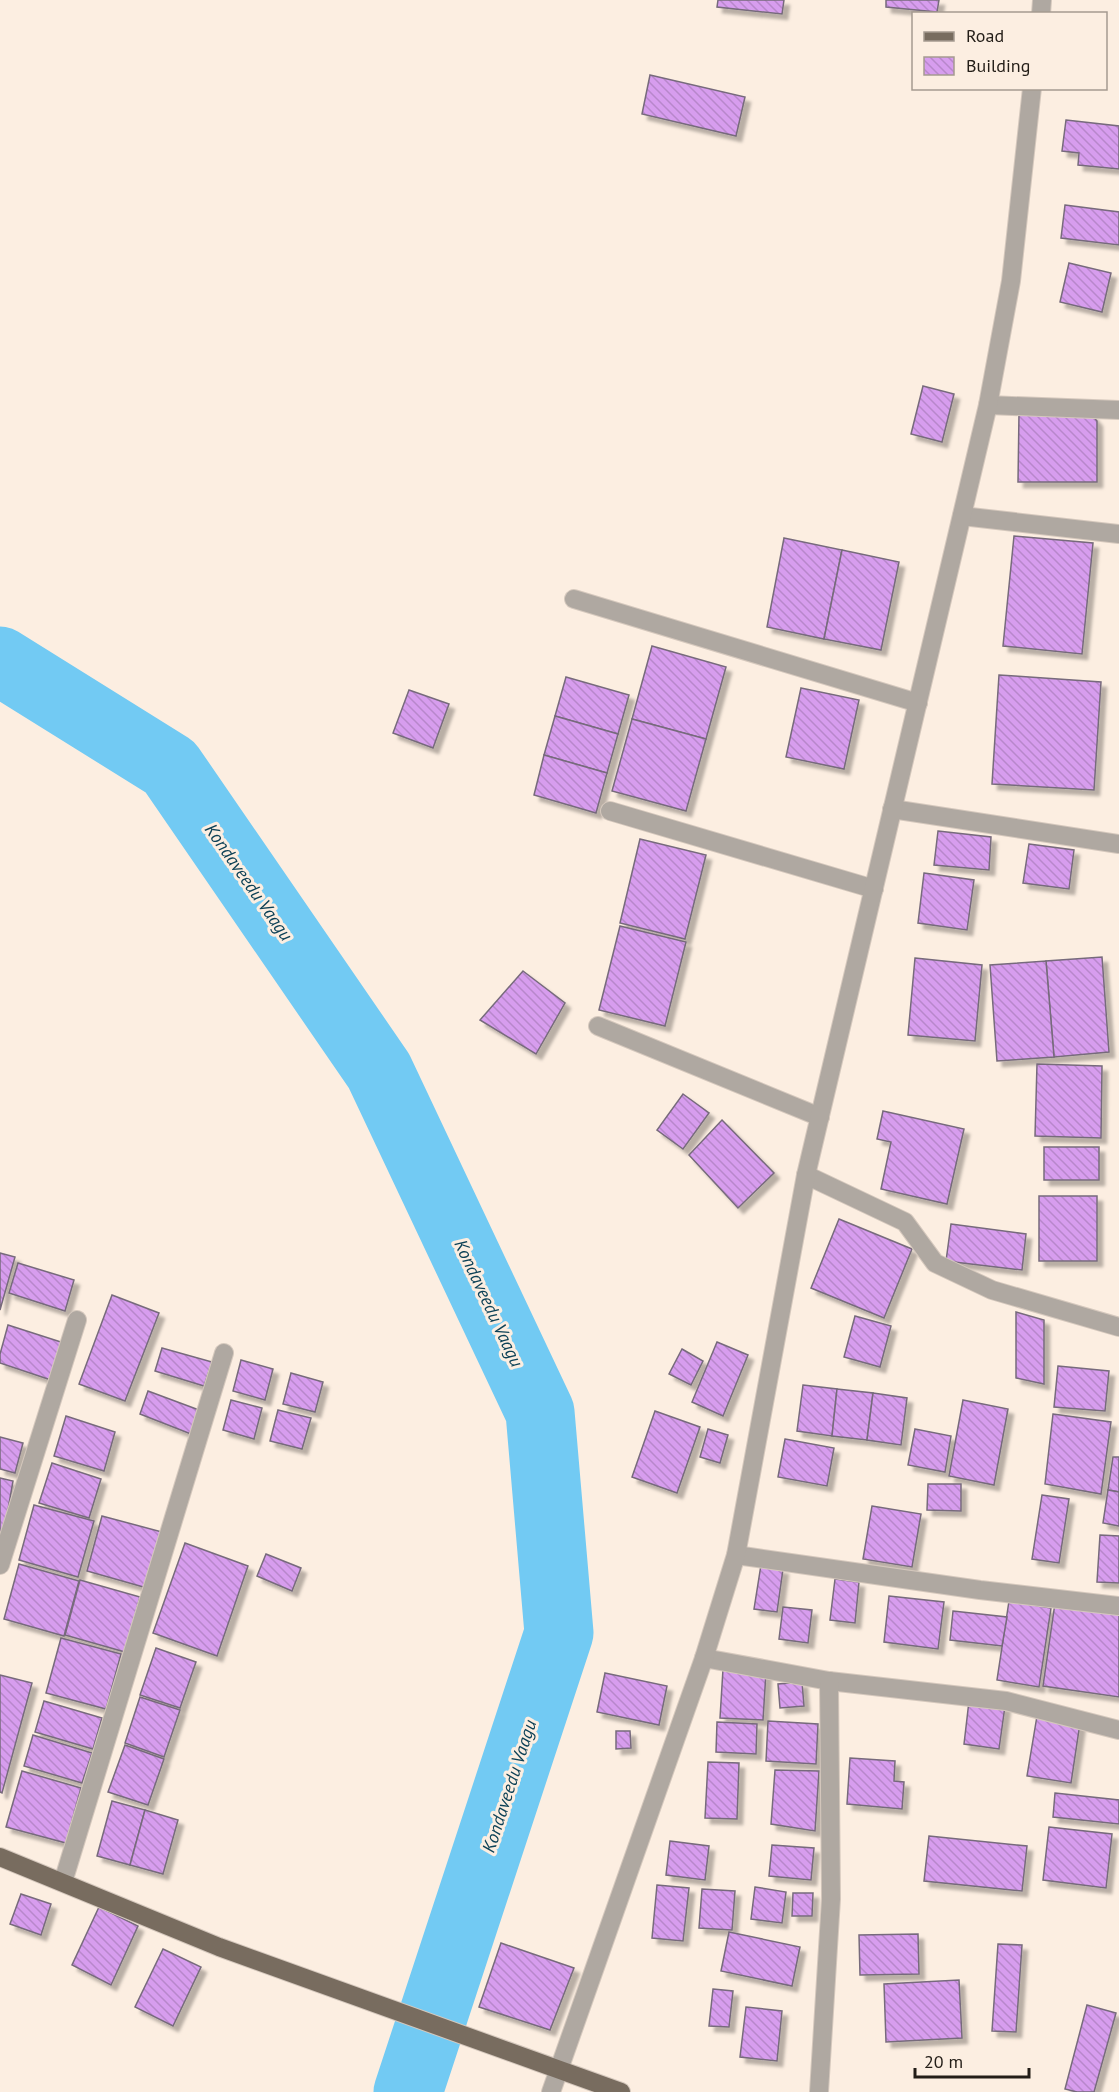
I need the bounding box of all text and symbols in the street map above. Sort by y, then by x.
legend [912,12,1107,90]
text: Road [966,24,1004,47]
text: Building [966,54,1030,77]
water label: Kondaveedu Vaagu [200,819,298,945]
water label: Kondaveedu Vaagu [449,1236,529,1370]
water label: Kondaveedu Vaagu [477,1717,541,1855]
scale bar [915,2041,1029,2079]
text: 20 m [924,2050,963,2073]

